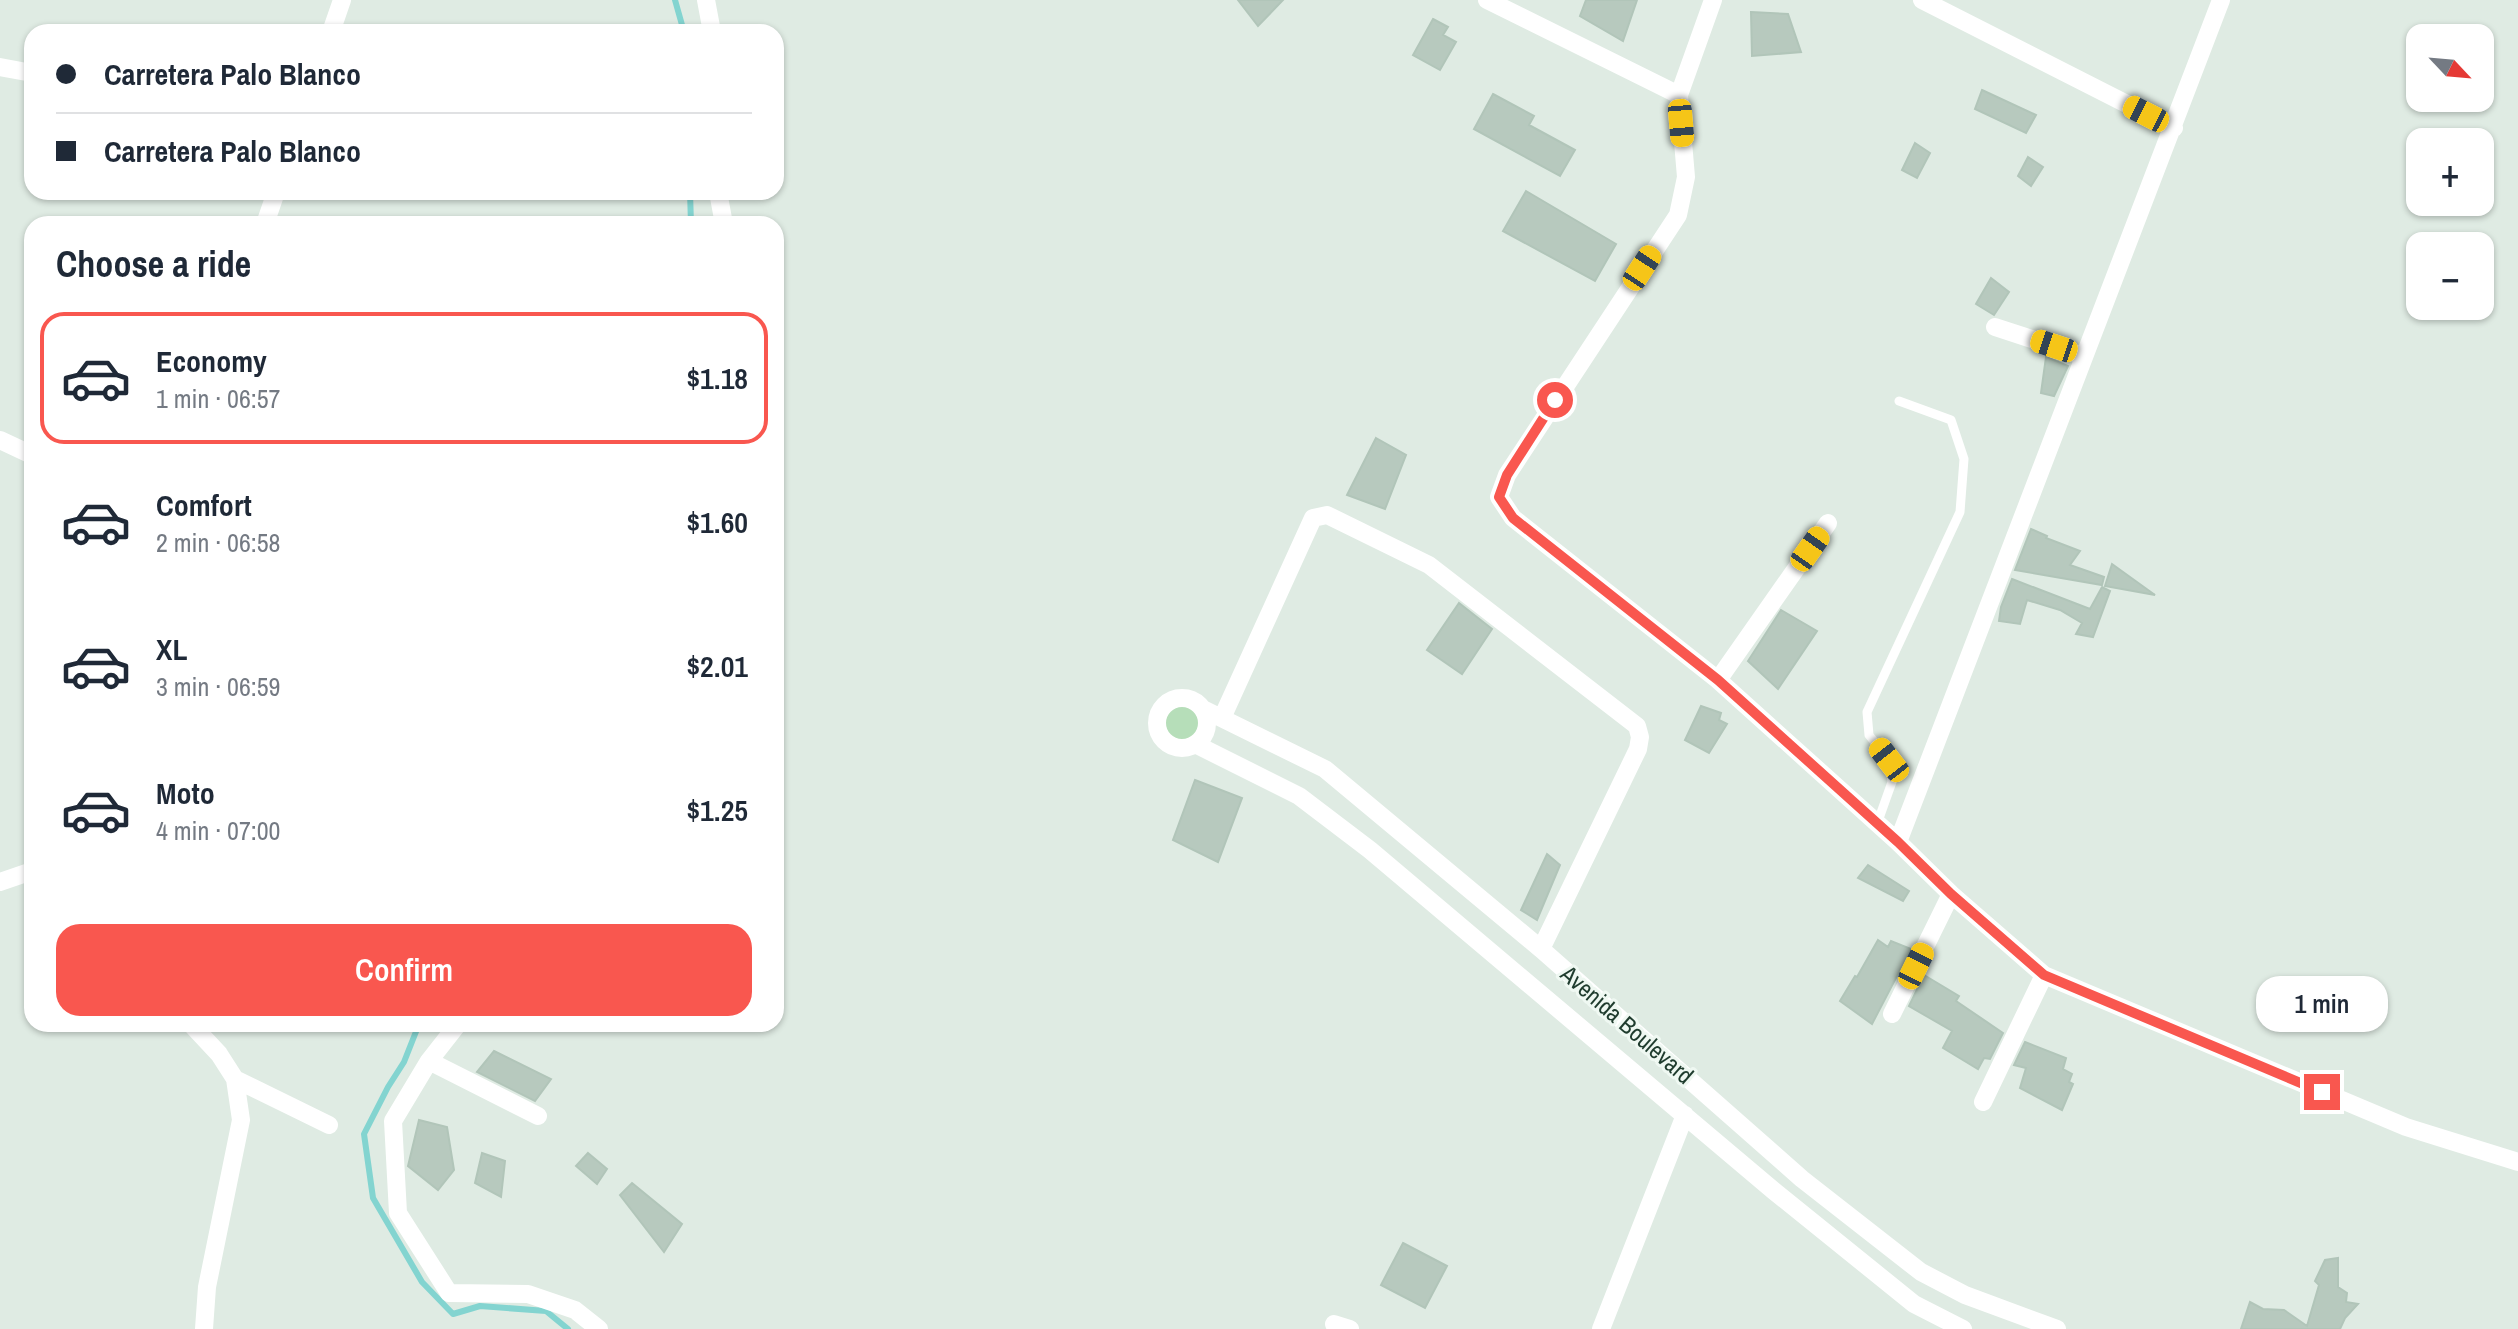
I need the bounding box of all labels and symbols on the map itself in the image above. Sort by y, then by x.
north arrow [2406,24,2494,112]
car [2119,92,2173,136]
car [1667,98,1695,148]
car [1619,241,1665,295]
car [2027,327,2081,365]
route start [1537,382,1573,418]
car [1786,522,1834,576]
car [1865,734,1913,786]
car [1895,939,1937,993]
street label: Avenida Boulevard [1554,957,1701,1091]
callout: 1 min [2256,976,2388,1032]
route end [2304,1074,2340,1110]

